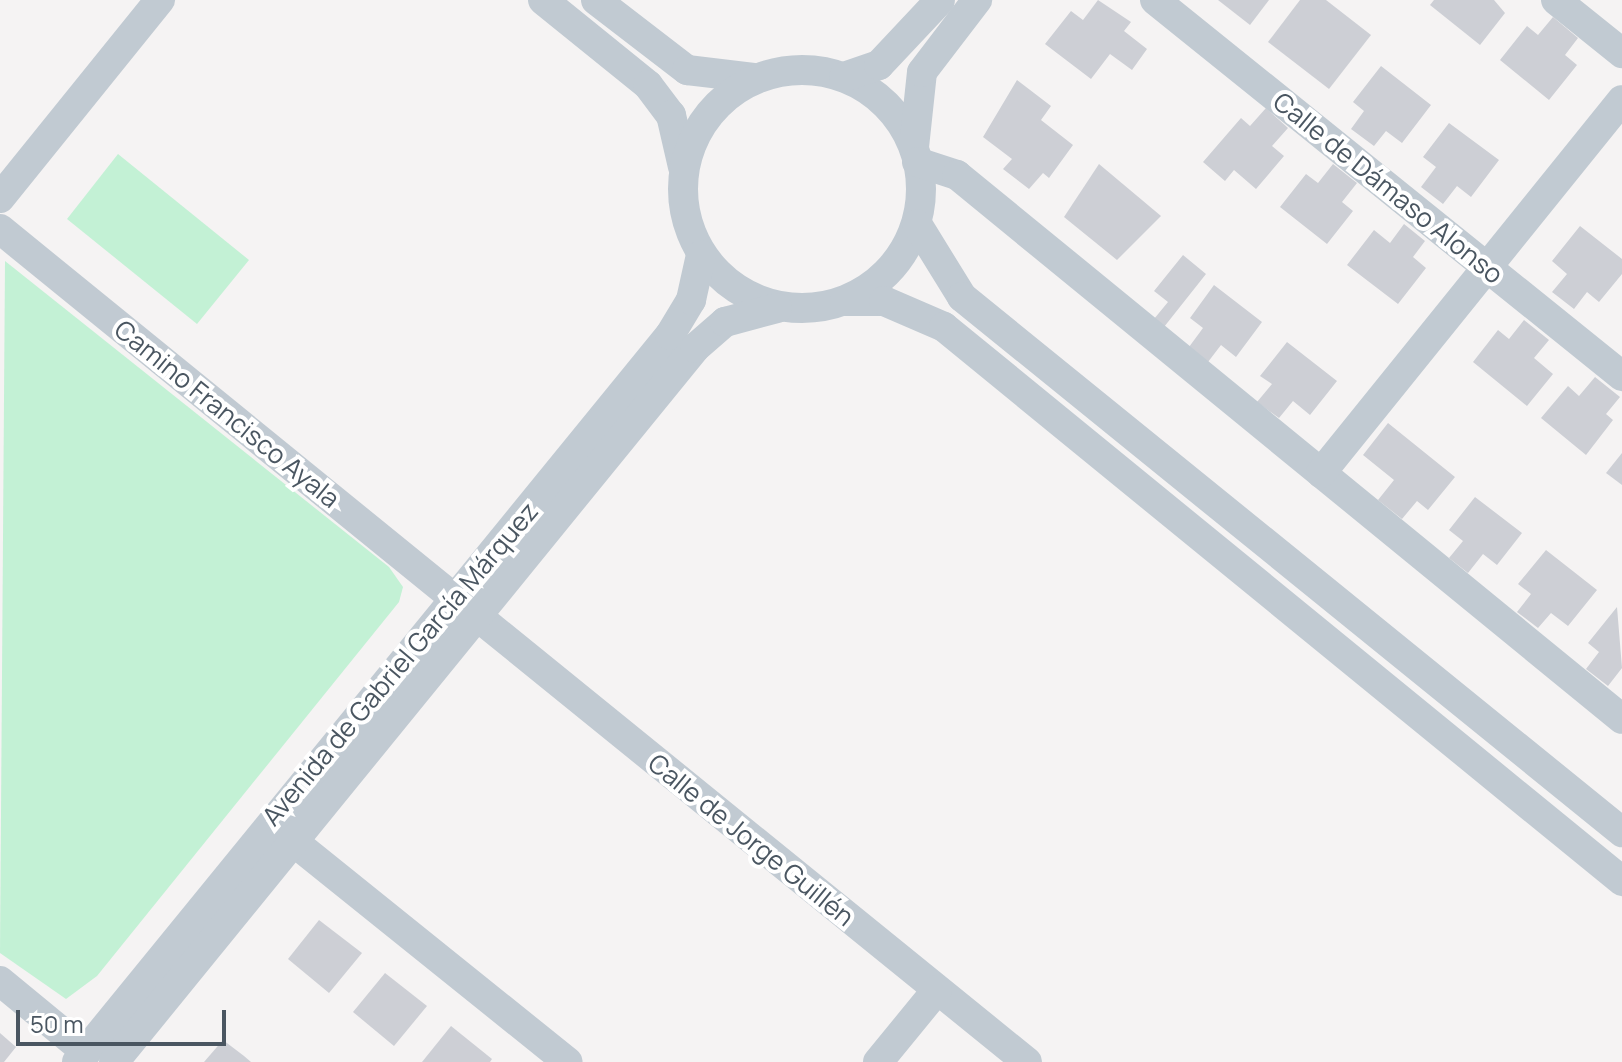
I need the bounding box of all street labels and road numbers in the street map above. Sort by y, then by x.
street label: Calle de Dámaso Alonso [1267,86,1509,290]
street label: Camino Francisco Ayala [108,314,346,514]
street label: Avenida de Gabriel García Márquez [255,496,545,832]
street label: Calle de Jorge Guillén [642,747,860,933]

